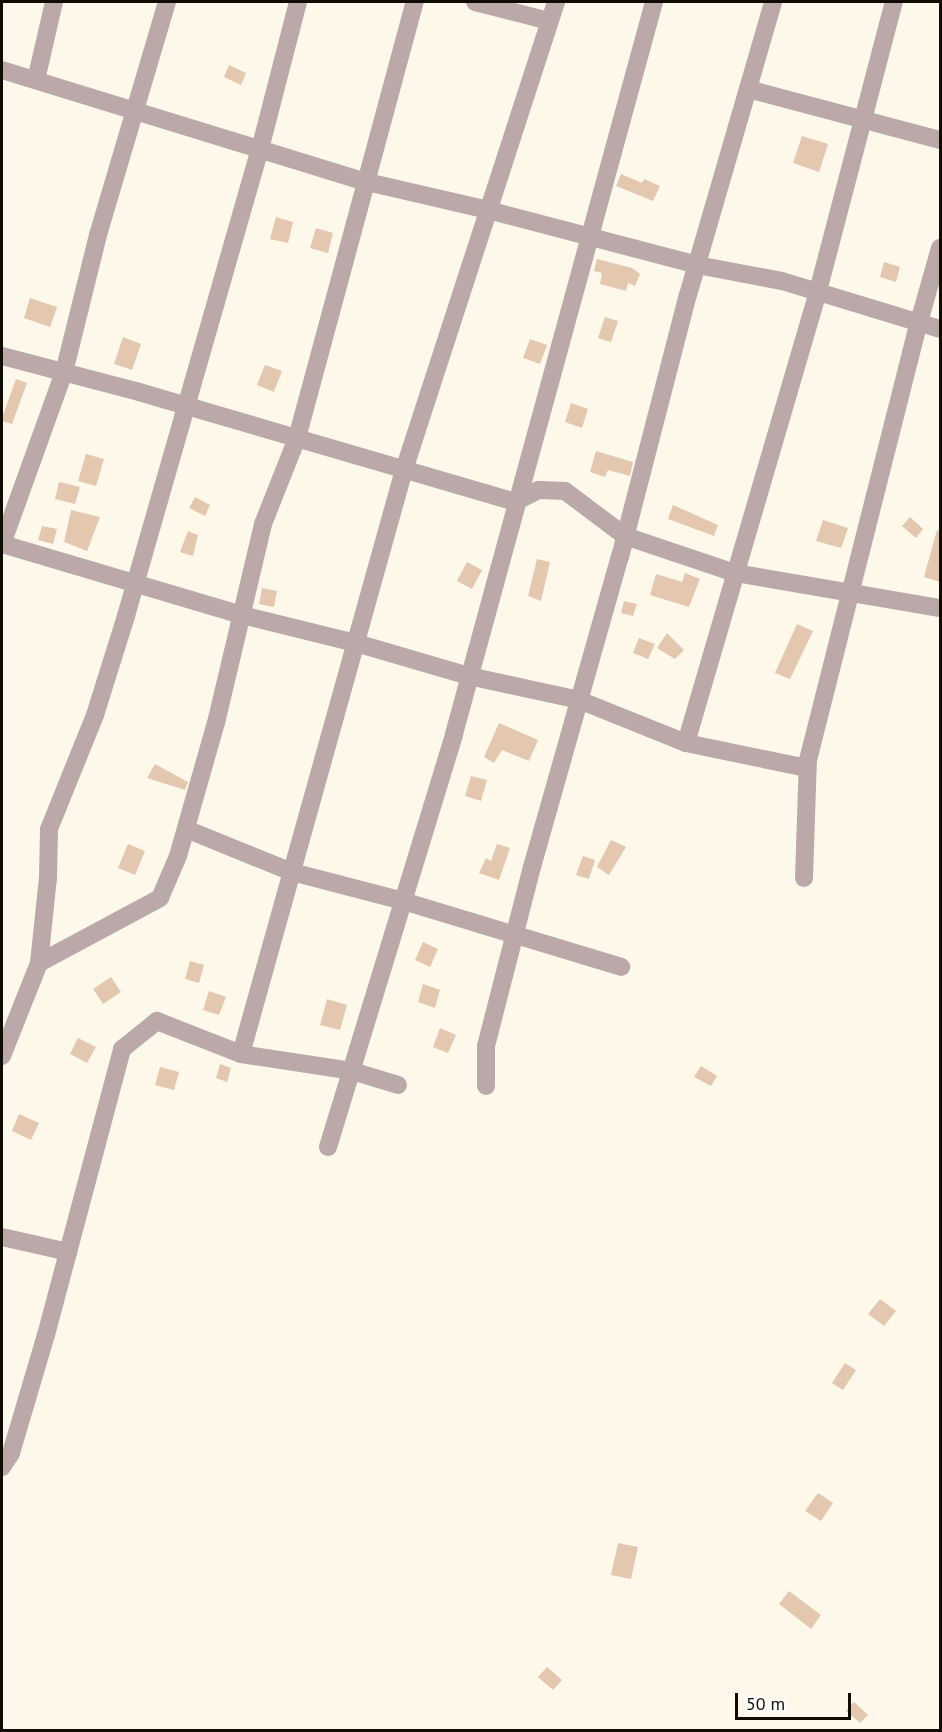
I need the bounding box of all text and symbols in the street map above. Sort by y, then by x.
scale bar [738,1681,854,1719]
text: 50 m [746,1692,785,1715]

